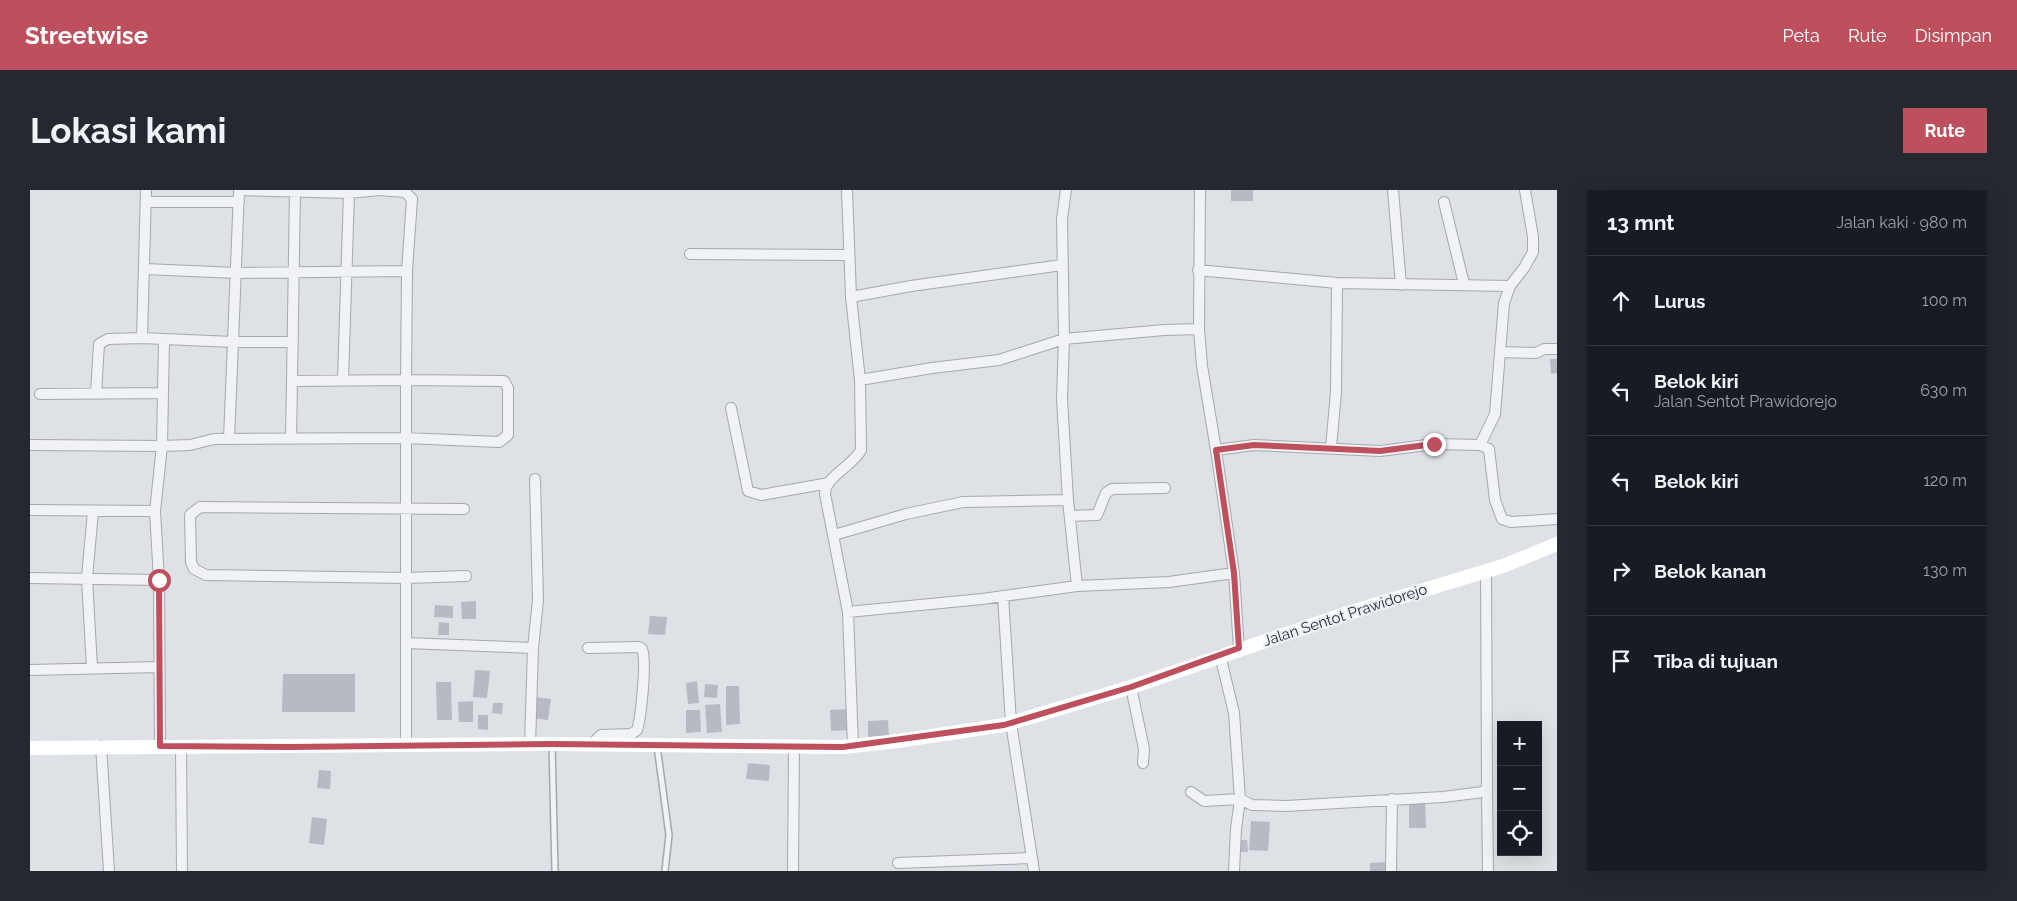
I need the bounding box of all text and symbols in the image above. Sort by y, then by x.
text: Streetwise [25,21,148,50]
text: Peta [1783,25,1820,46]
text: Rute [1848,25,1887,46]
text: Disimpan [1915,25,1992,46]
button: Rute [1903,108,1987,153]
text: Lokasi kami [30,110,227,151]
text: 13 mnt [1607,210,1674,235]
text: Jalan kaki · 980 m [1836,213,1967,232]
icon: ahead [1607,287,1635,315]
text: Lurus [1654,290,1705,312]
text: 100 m [1922,291,1967,310]
text: Belok kiri [1654,370,1739,392]
icon: left [1607,377,1635,405]
text: 630 m [1920,381,1967,400]
text: Jalan Sentot Prawidorejo [1654,392,1837,411]
route end [1423,433,1446,456]
icon: left [1607,467,1635,495]
text: Belok kiri [1654,470,1739,492]
text: 120 m [1923,471,1967,490]
icon: right [1607,557,1635,585]
text: Belok kanan [1654,560,1766,582]
text: 130 m [1923,561,1967,580]
route start [148,569,171,592]
street label: Jalan Sentot Prawidorejo [1261,580,1429,650]
icon: arrive [1607,647,1635,675]
text: Tiba di tujuan [1654,650,1778,672]
map controls [1497,721,1542,856]
button: + [1497,721,1542,766]
button: − [1497,766,1542,811]
button: locate [1497,811,1542,856]

